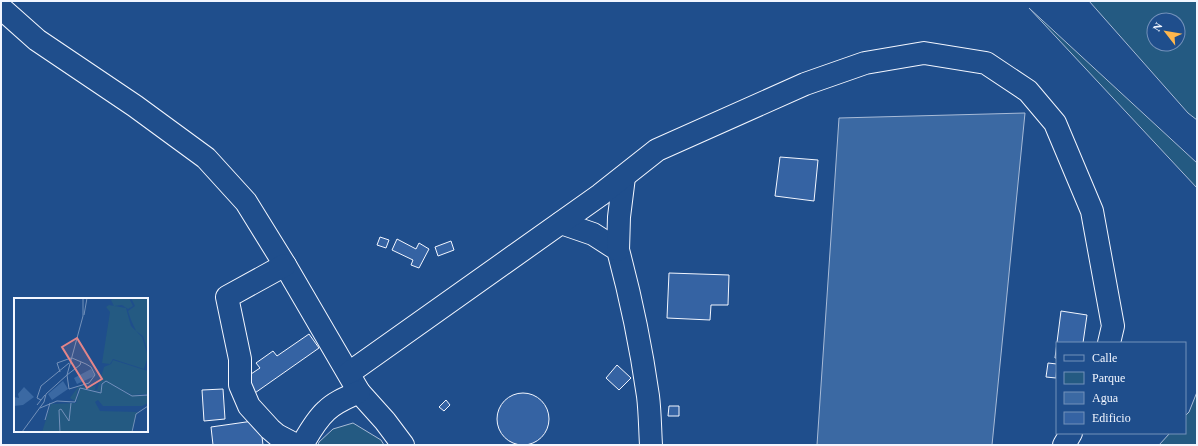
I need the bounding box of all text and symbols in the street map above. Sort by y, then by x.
north arrow [1146,12,1186,52]
text: N [1150,20,1165,33]
inset map [14,298,148,432]
legend [1056,342,1186,434]
text: Calle [1092,351,1117,365]
text: Parque [1092,371,1125,385]
text: Agua [1092,391,1119,405]
text: Edificio [1092,411,1131,425]

